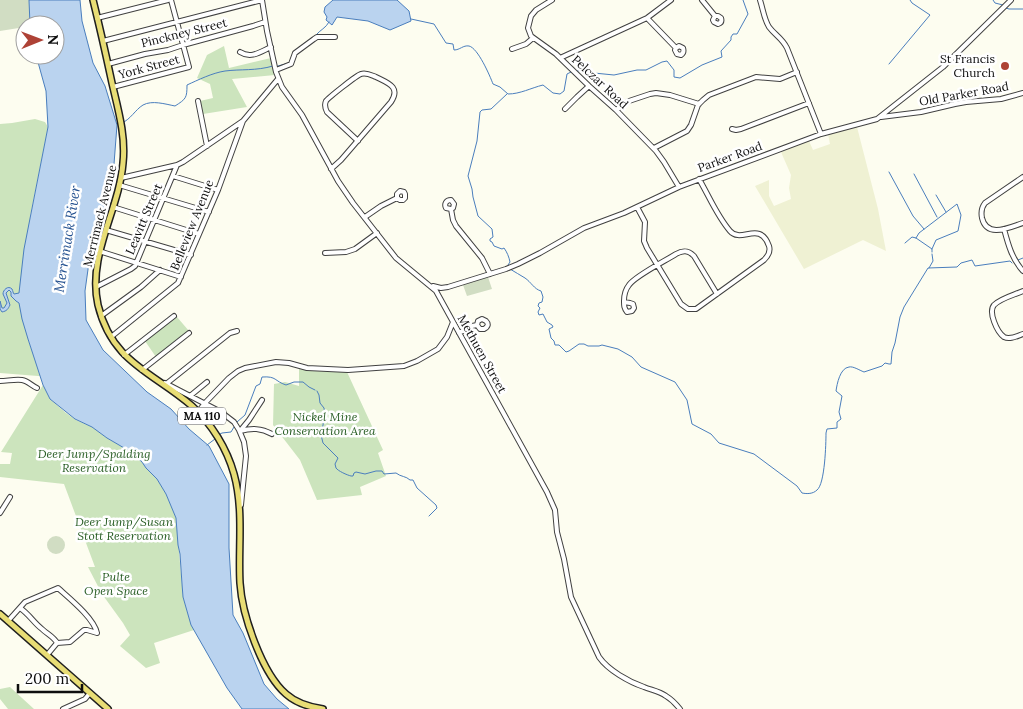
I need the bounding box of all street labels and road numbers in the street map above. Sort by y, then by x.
street label: Pinckney Street [139,15,229,50]
street label: York Street [116,51,181,82]
street label: Pelczar Road [569,52,632,112]
street label: Old Parker Road [918,78,1010,109]
street label: Parker Road [696,138,764,175]
street label: Merrimack Avenue [80,163,120,269]
street label: Belleview Avenue [167,177,217,272]
street label: Leavitt Street [122,181,165,257]
street label: Methuen Street [455,312,510,396]
road number: MA 110 [178,408,226,424]

